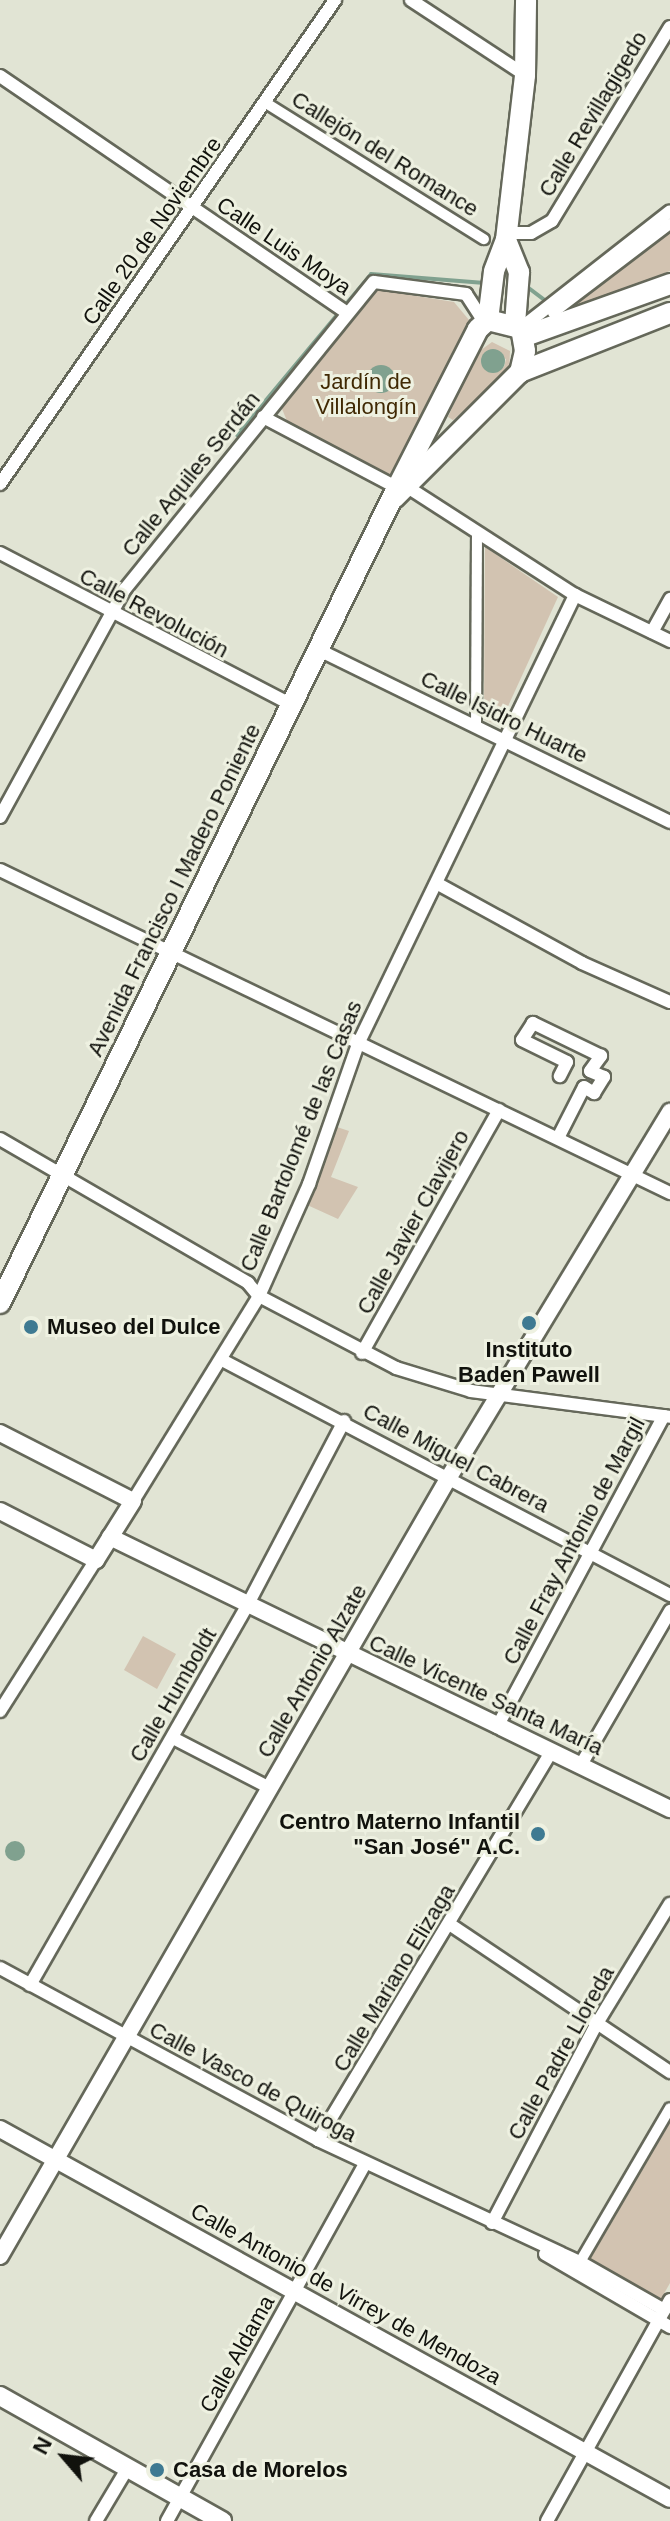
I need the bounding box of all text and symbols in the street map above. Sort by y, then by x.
street label: Calle Revillagigedo [533,26,653,202]
street label: Callejón del Romance [287,86,483,222]
street label: Calle 20 de Noviembre [77,132,227,330]
street label: Calle Luis Moya [212,191,356,301]
park label: Jardín de Villalongín [315,368,417,420]
street label: Calle Aquiles Serdán [116,386,266,562]
street label: Calle Revolución [75,563,233,663]
street label: Calle Isidro Huarte [416,665,592,769]
street label: Avenida Francisco I Madero Poniente [82,720,266,1060]
street label: Calle Bartolomé de las Casas [234,997,368,1275]
street label: Calle Javier Clavijero [351,1125,475,1319]
place label: Museo del Dulce [47,1314,221,1340]
marker: Instituto Baden Pawell [520,1314,538,1332]
marker: Museo del Dulce [22,1318,40,1336]
place label: Instituto Baden Pawell [458,1336,600,1388]
street label: Calle Miguel Cabrera [359,1398,553,1518]
street label: Calle Fray Antonio de Margil [497,1412,651,1670]
street label: Calle Antonio Alzate [251,1579,373,1763]
street label: Calle Humboldt [124,1623,222,1767]
street label: Calle Vicente Santa María [365,1629,607,1761]
place label: Centro Materno Infantil "San José" A.C. [279,1808,520,1860]
marker: Centro Materno Infantil "San José" A.C. [527,1823,549,1845]
street label: Calle Mariano Elizaga [328,1879,460,2077]
street label: Calle Padre Lloreda [502,1962,620,2144]
street label: Calle Vasco de Quiroga [145,2016,361,2148]
street label: Calle Antonio de Virrey de Mendoza [186,2197,506,2391]
street label: Calle Aldama [194,2290,280,2418]
north arrow [24,2417,104,2497]
text: N [28,2433,57,2458]
place label: Casa de Morelos [173,2457,348,2483]
marker: Casa de Morelos [148,2461,166,2479]

